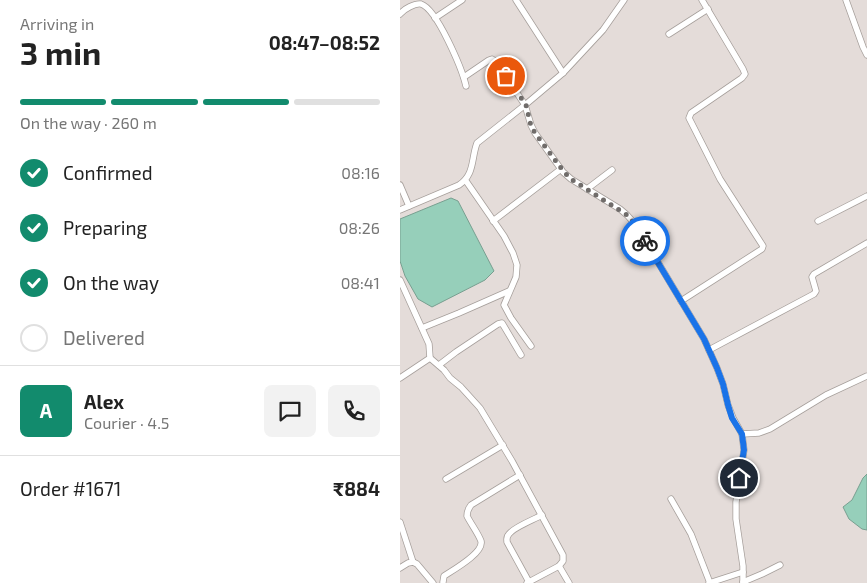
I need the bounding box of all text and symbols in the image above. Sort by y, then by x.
text: Arriving in [20,14,94,33]
text: 08:47–08:52 [269,31,380,54]
text: 3 min [20,33,101,71]
pin [485,55,527,97]
icon: bag [492,62,520,90]
text: On the way · 260 m [20,113,157,132]
icon: check [20,159,48,187]
text: Confirmed [63,161,153,184]
text: 08:16 [341,163,380,182]
icon: check [20,214,48,242]
text: Preparing [63,216,147,239]
courier [620,216,670,266]
text: 08:26 [339,218,380,237]
icon: bike [631,227,659,255]
icon: check [20,269,48,297]
text: On the way [63,271,159,294]
text: 08:41 [341,273,380,292]
text: Delivered [63,326,145,349]
button: chat [264,385,316,437]
button: phone [328,385,380,437]
text: Alex [84,390,124,413]
text: A [40,399,52,422]
text: Courier · 4.5 [84,413,169,432]
pin [718,457,760,499]
icon: home [725,464,753,492]
text: Order #1671 [20,477,121,500]
text: ₹884 [333,477,380,500]

